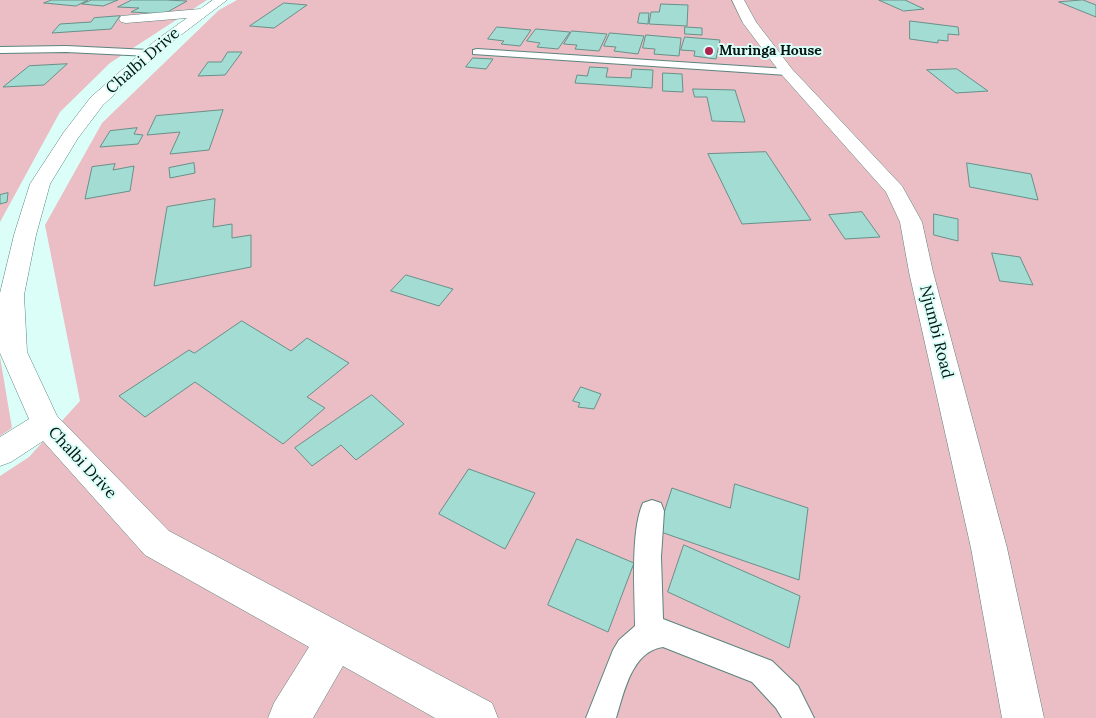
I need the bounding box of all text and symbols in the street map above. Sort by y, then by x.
street label: Chalbi Drive [102,24,184,98]
place label: Muringa House [719,43,822,59]
marker: Muringa House [703,45,715,57]
street label: Njumbi Road [915,283,957,381]
street label: Chalbi Drive [44,423,120,503]

